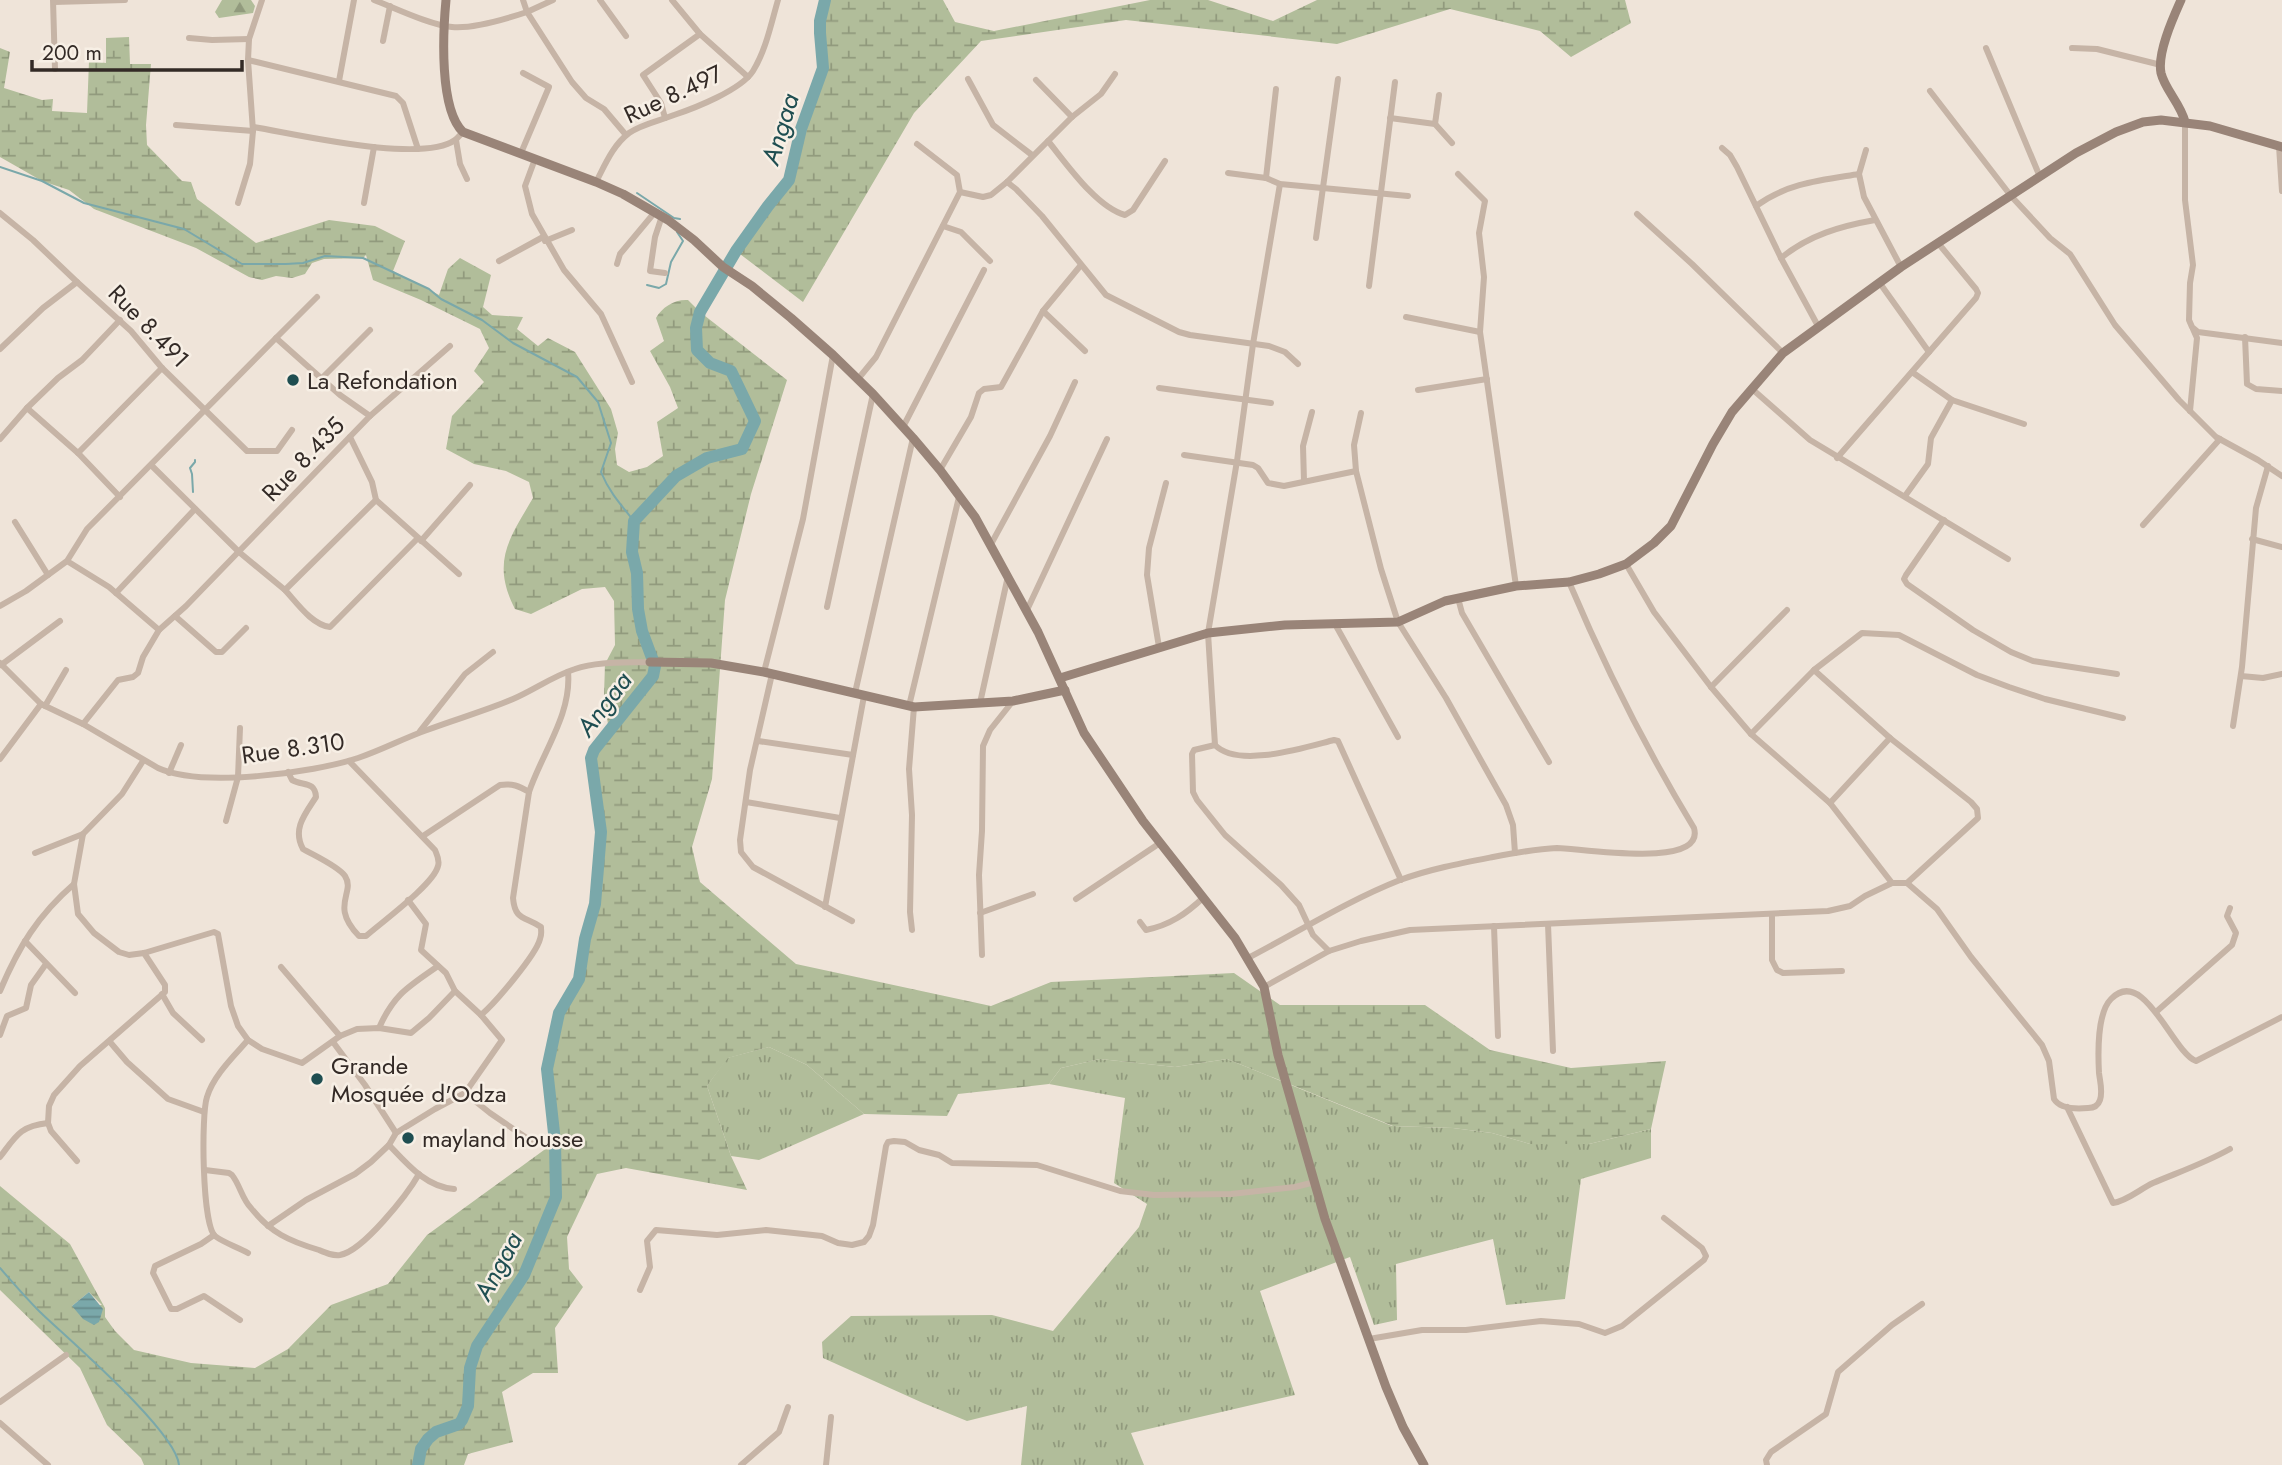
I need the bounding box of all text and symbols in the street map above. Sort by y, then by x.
scale bar [32,28,242,72]
text: 200 m [42,38,102,68]
street label: Rue 8.497 [618,56,728,132]
water label: Angaa [751,88,809,170]
street label: Rue 8.491 [100,276,198,376]
place label: La Refondation [307,363,458,398]
marker: La Refondation [285,372,301,388]
street label: Rue 8.435 [254,409,352,509]
water label: Angaa [566,663,642,745]
street label: Rue 8.310 [239,723,347,773]
place label: Grande Mosquée d'Odza [331,1048,506,1111]
marker: Grande Mosquée d'Odza [309,1071,325,1087]
place label: mayland housse [422,1121,583,1156]
marker: mayland housse [400,1130,416,1146]
water label: Angaa [464,1224,532,1308]

